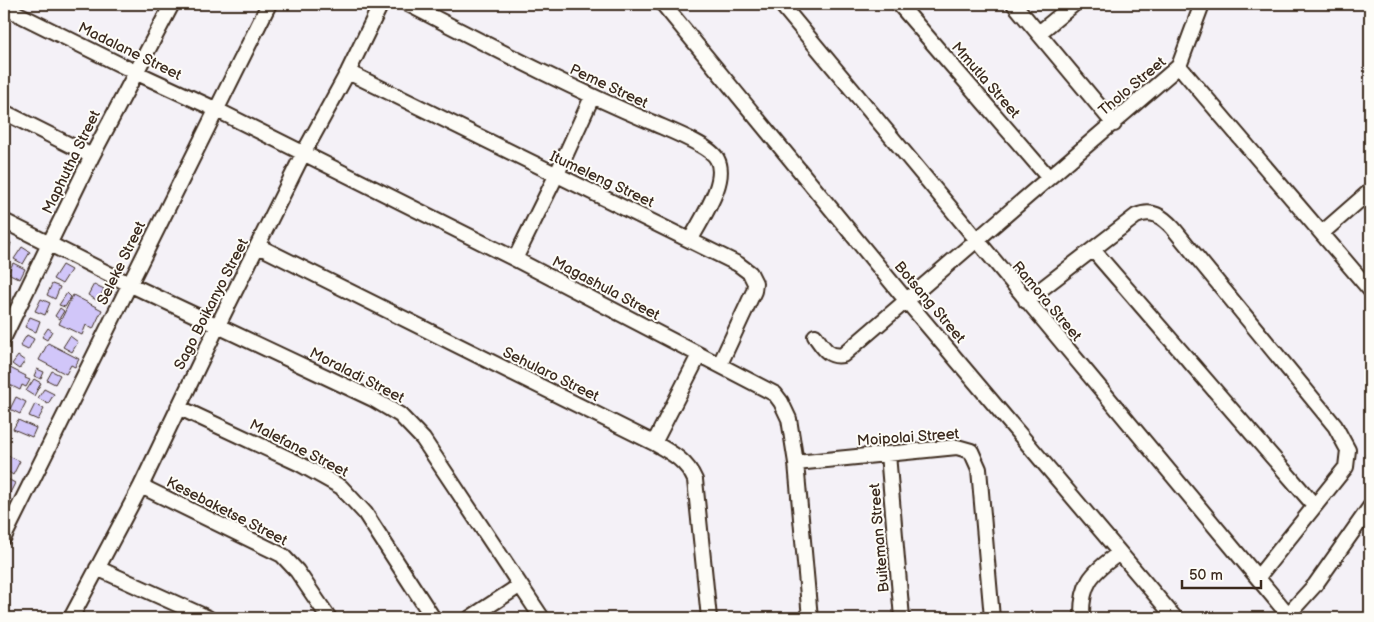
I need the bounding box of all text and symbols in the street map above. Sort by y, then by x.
street label: Madalane Street [75,18,185,85]
street label: Mmutla Street [947,38,1024,123]
street label: Tholo Street [1095,52,1170,120]
street label: Peme Street [567,60,651,113]
street label: Maphutha Street [38,107,105,217]
street label: Itumeleng Street [547,147,657,212]
street label: Seleke Street [93,218,150,308]
street label: Sago Boikanyo Street [170,235,253,373]
street label: Magashula Street [549,252,663,325]
street label: Ramora Street [1008,257,1086,346]
street label: Botsang Street [890,258,970,347]
street label: Moraladi Street [306,343,408,408]
street label: Sehularo Street [499,343,602,406]
street label: Malefane Street [246,415,352,482]
street label: Moipolai Street [856,424,960,451]
street label: Kesebaketse Street [163,473,291,550]
street label: Buiteman Street [865,482,894,593]
scale bar [1182,557,1260,589]
text: 50 m [1189,566,1223,585]

